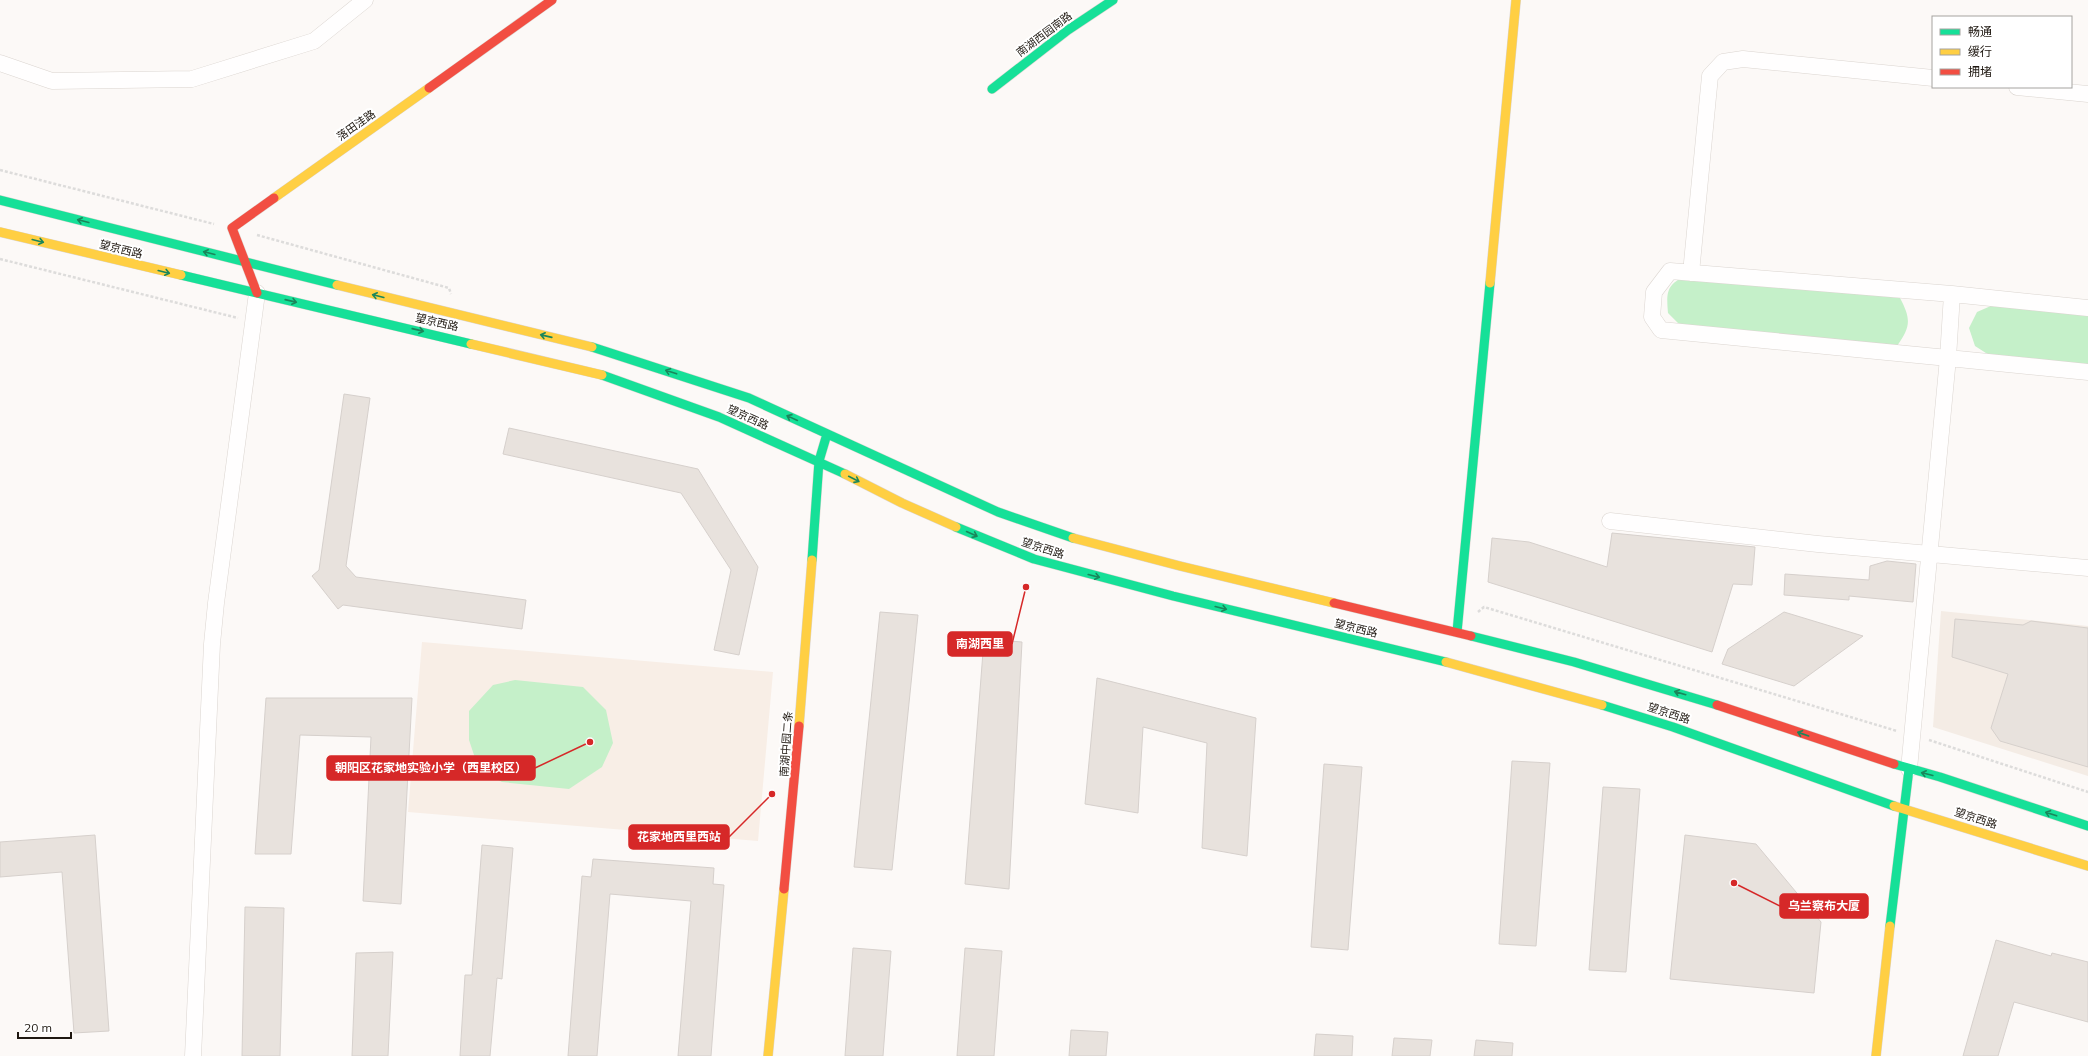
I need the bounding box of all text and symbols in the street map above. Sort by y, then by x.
street label: 南湖西园南路 [1013,9,1075,59]
legend [1932,16,2072,88]
text: 畅通 [1968,24,1992,39]
text: 缓行 [1968,44,1992,59]
text: 拥堵 [1968,64,1992,79]
street label: 落田洼路 [334,107,378,143]
one-way arrow [76,217,89,224]
street label: 望京西路 [98,237,144,261]
one-way arrow [31,238,44,246]
one-way arrow [202,249,215,256]
one-way arrow [157,268,170,276]
one-way arrow [372,292,385,299]
one-way arrow [284,298,297,306]
street label: 望京西路 [414,310,460,334]
one-way arrow [411,327,424,335]
one-way arrow [539,332,552,340]
one-way arrow [665,367,677,375]
street label: 望京西路 [725,402,771,432]
one-way arrow [786,414,798,421]
one-way arrow [848,476,860,483]
one-way arrow [965,531,977,538]
street label: 望京西路 [1020,535,1066,561]
one-way arrow [1088,573,1101,580]
one-way arrow [1214,604,1227,612]
street label: 望京西路 [1333,616,1379,640]
callout: 南湖西里 [948,632,1012,656]
text: 南湖西里 [956,636,1004,651]
one-way arrow [1674,689,1687,696]
street label: 望京西路 [1646,700,1692,726]
street label: 南湖中园二条 [777,711,795,777]
one-way arrow [1797,730,1810,737]
callout: 朝阳区花家地实验小学（西里校区） [327,756,535,780]
text: 朝阳区花家地实验小学（西里校区） [335,760,527,775]
one-way arrow [1921,770,1934,777]
street label: 望京西路 [1953,805,1999,831]
one-way arrow [2045,809,2057,817]
callout: 花家地西里西站 [629,825,729,849]
text: 花家地西里西站 [637,829,721,844]
callout: 乌兰察布大厦 [1780,894,1868,918]
text: 乌兰察布大厦 [1788,898,1860,913]
scale bar [18,1014,71,1040]
text: 20 m [24,1020,52,1035]

